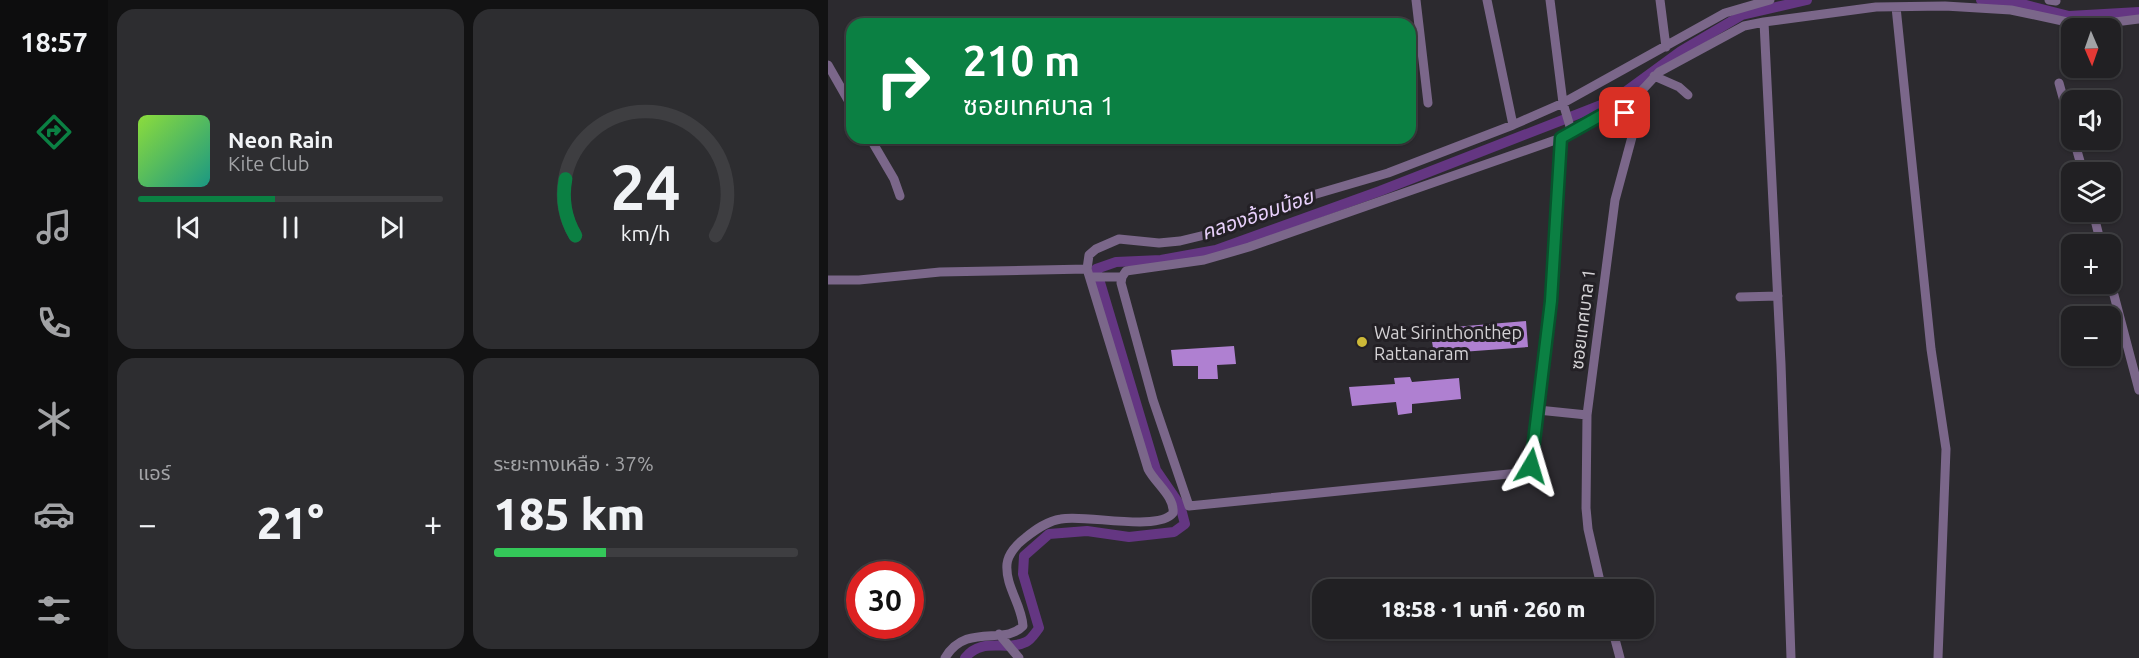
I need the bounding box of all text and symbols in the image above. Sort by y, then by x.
north arrow [2061,18,2121,78]
map controls [2061,18,2121,366]
text: 18:57 [20,27,88,57]
text: 210 m [963,37,1080,84]
icon: right [864,42,942,120]
pin [1599,87,1650,138]
text: ซอยเทศบาล 1 [963,90,1115,120]
button: sound [2061,90,2121,150]
icon: arrive [1608,96,1641,129]
icon: directions [33,111,75,153]
text: Neon Rain [228,127,333,152]
text: Kite Club [228,152,310,175]
text: 24 [611,152,681,222]
button: layers [2061,162,2121,222]
water label: คลองอ้อมน้อย [1198,183,1318,244]
icon: music [33,206,75,248]
icon: previous [172,211,205,244]
icon: pause [274,211,307,244]
icon: next [375,211,408,244]
text: km/h [621,222,670,246]
button: + [2061,234,2121,294]
street label: ซอยเทศบาล 1 [1566,267,1598,371]
icon: phone [33,302,75,344]
button: − [2061,306,2121,366]
place label: Wat Sirinthonthep Rattanaram [1374,322,1522,363]
marker: Wat Sirinthonthep Rattanaram [1355,335,1369,349]
icon: climate [33,398,75,440]
position arrow [1499,434,1563,498]
text: ระยะทางเหลือ · 37% [494,452,654,475]
text: แอร์ [138,461,170,484]
text: 185 km [494,488,645,539]
icon: car [33,493,75,535]
text: 21° [257,497,324,548]
text: − [138,505,157,542]
text: + [424,505,442,542]
speed limit sign: 30 [846,561,924,639]
icon: filters [33,589,75,631]
text: 18:58 · 1 นาที · 260 m [1381,596,1585,621]

